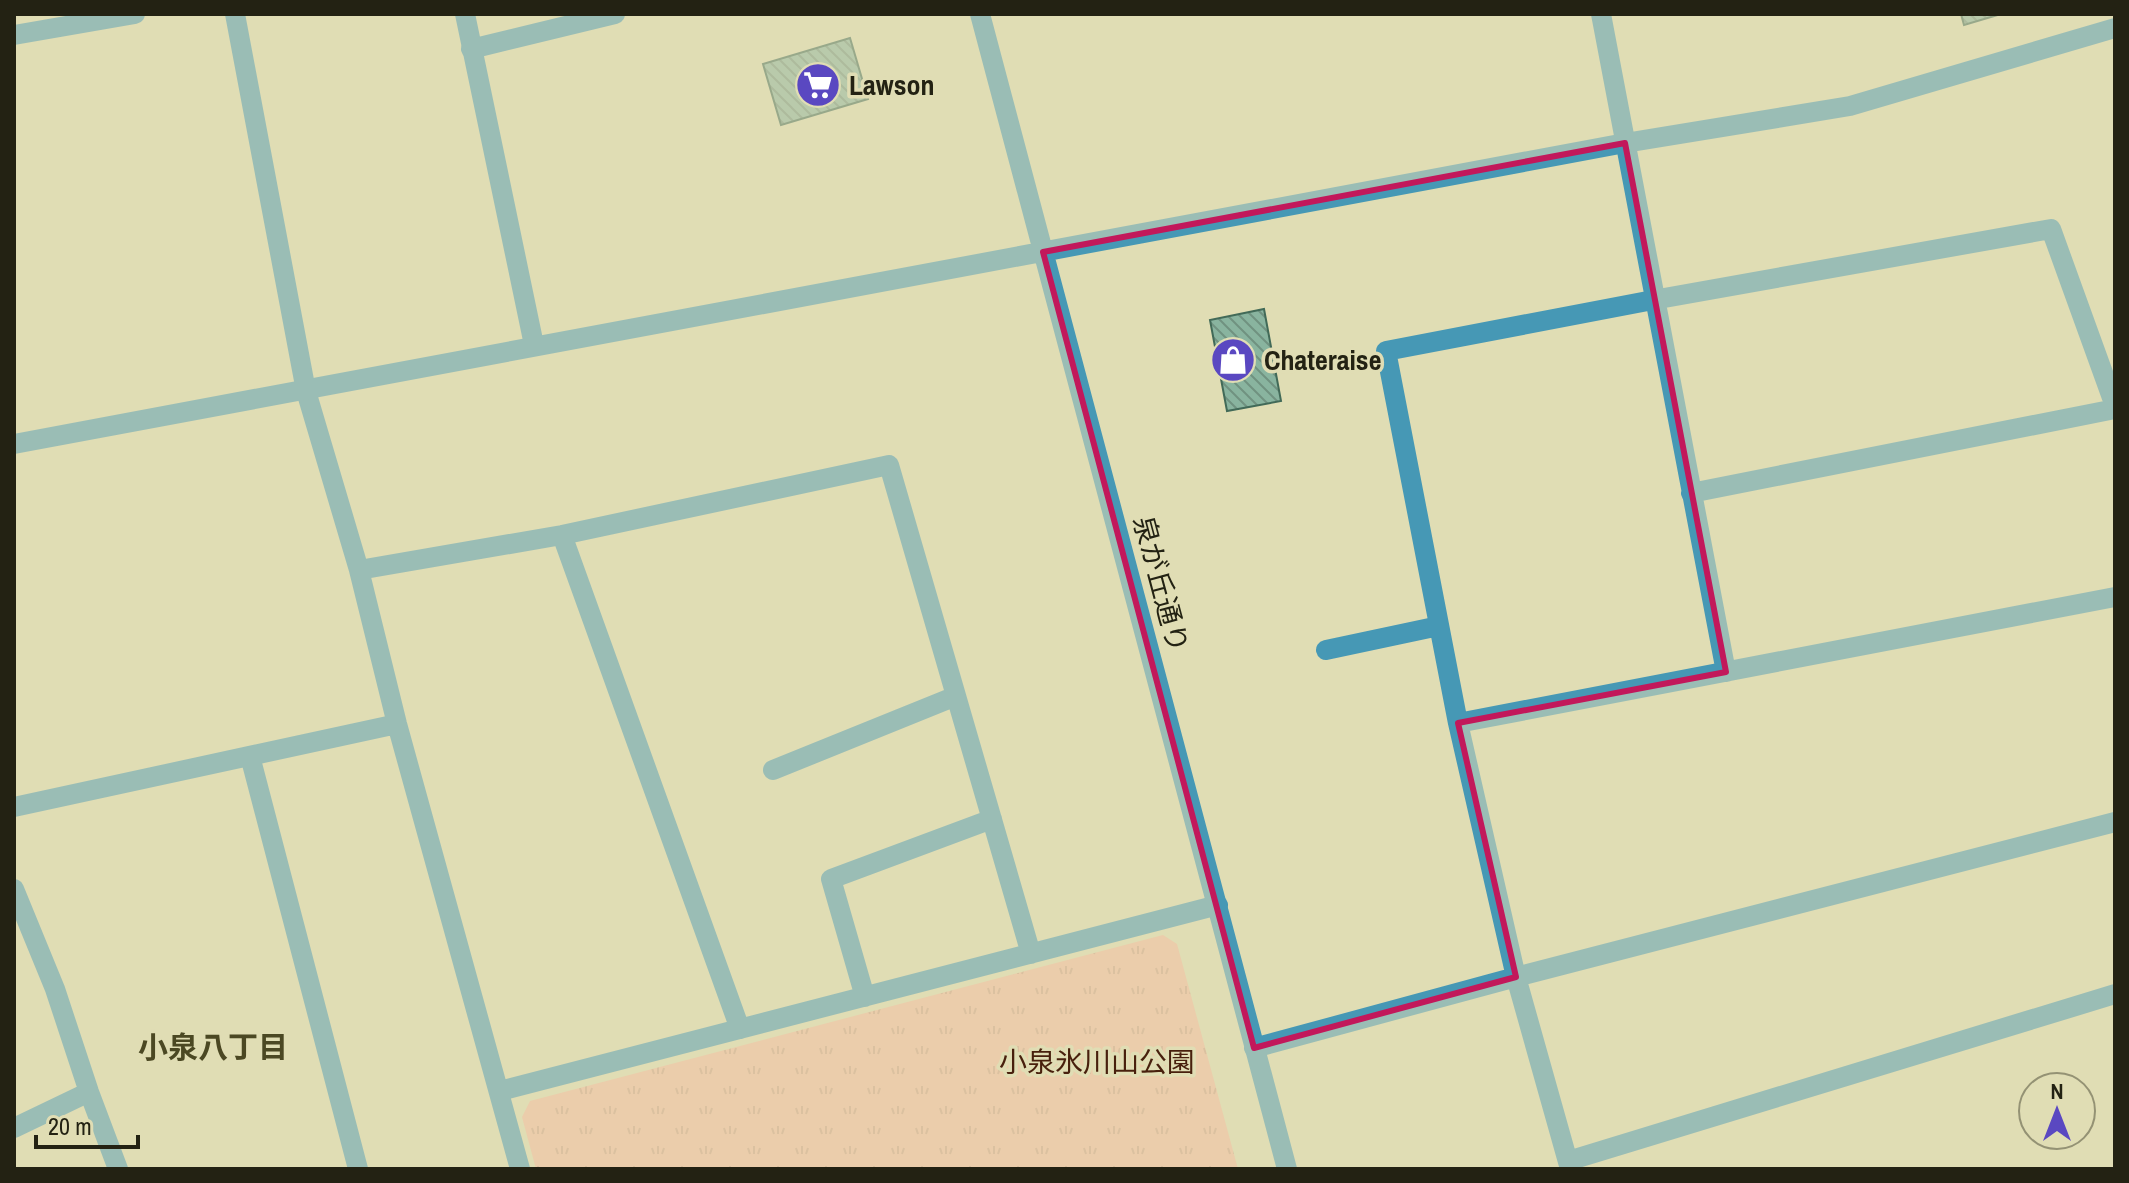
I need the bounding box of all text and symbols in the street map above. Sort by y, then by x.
supermarket icon: Lawson [794,61,842,109]
place label: Lawson [849,66,934,104]
shop icon: Chateraise [1209,336,1257,384]
place label: Chateraise [1264,341,1381,379]
street label: 泉が丘通り [1125,511,1197,657]
district label: 小泉八丁目 [138,1027,288,1067]
park label: 小泉氷川山公園 [999,1043,1195,1081]
north arrow [2017,1071,2097,1151]
text: N [2050,1076,2064,1106]
scale bar [36,1099,138,1149]
text: 20 m [48,1110,92,1142]

